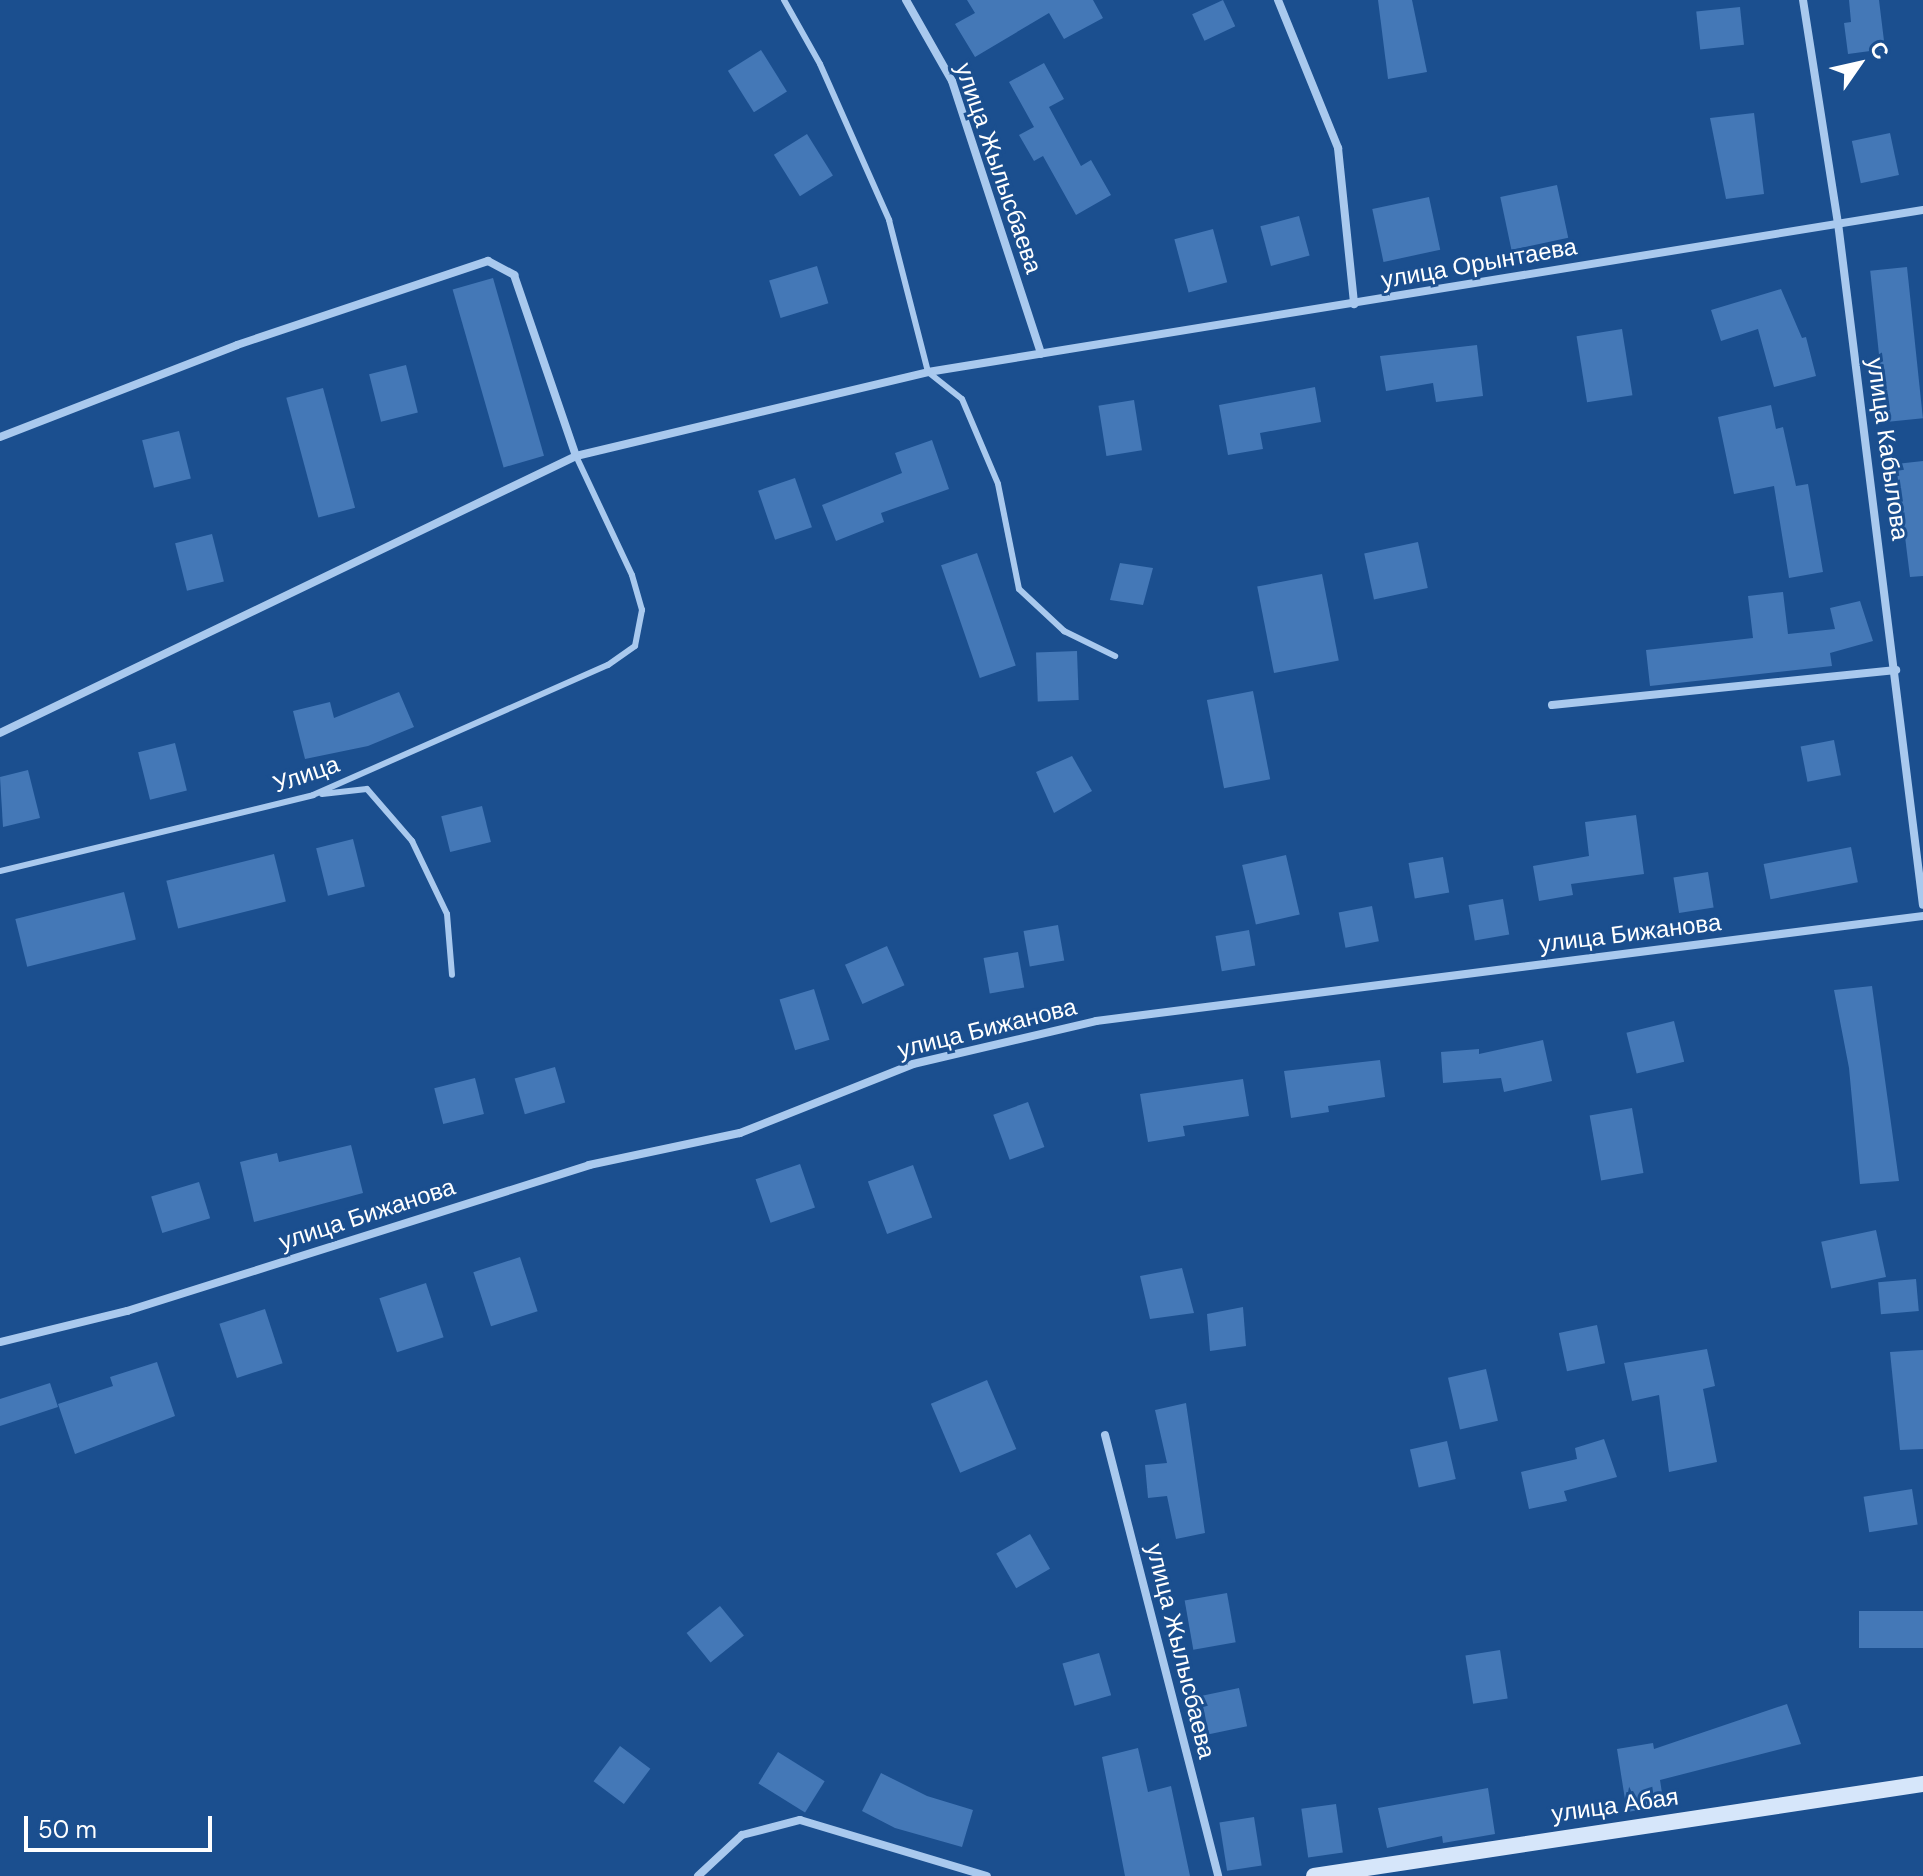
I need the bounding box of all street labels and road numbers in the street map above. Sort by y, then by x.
street label: улица Жылысбаева [949,59,1049,277]
street label: улица Орынтаева [1379,232,1579,294]
street label: улица Кабылова [1861,356,1915,542]
street label: Улица [269,749,343,799]
street label: улица Бижанова [1537,908,1723,958]
street label: улица Бижанова [895,992,1079,1064]
street label: улица Бижанова [275,1172,459,1256]
street label: улица Жылысбаева [1140,1540,1222,1762]
street label: улица Абая [1550,1782,1680,1828]

